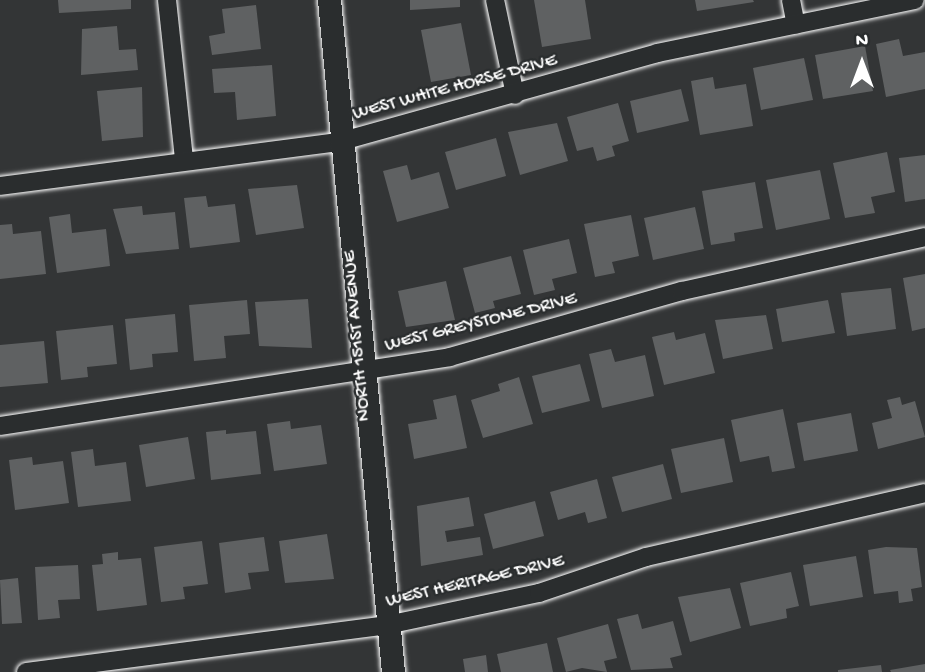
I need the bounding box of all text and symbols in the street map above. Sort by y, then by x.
north arrow [827,28,897,98]
text: N [856,30,868,53]
street label: WEST WHITE HORSE DRIVE [350,50,560,126]
street label: NORTH 151ST AVENUE [339,250,377,422]
street label: WEST GREYSTONE DRIVE [383,288,579,358]
street label: WEST HERITAGE DRIVE [384,550,566,614]

